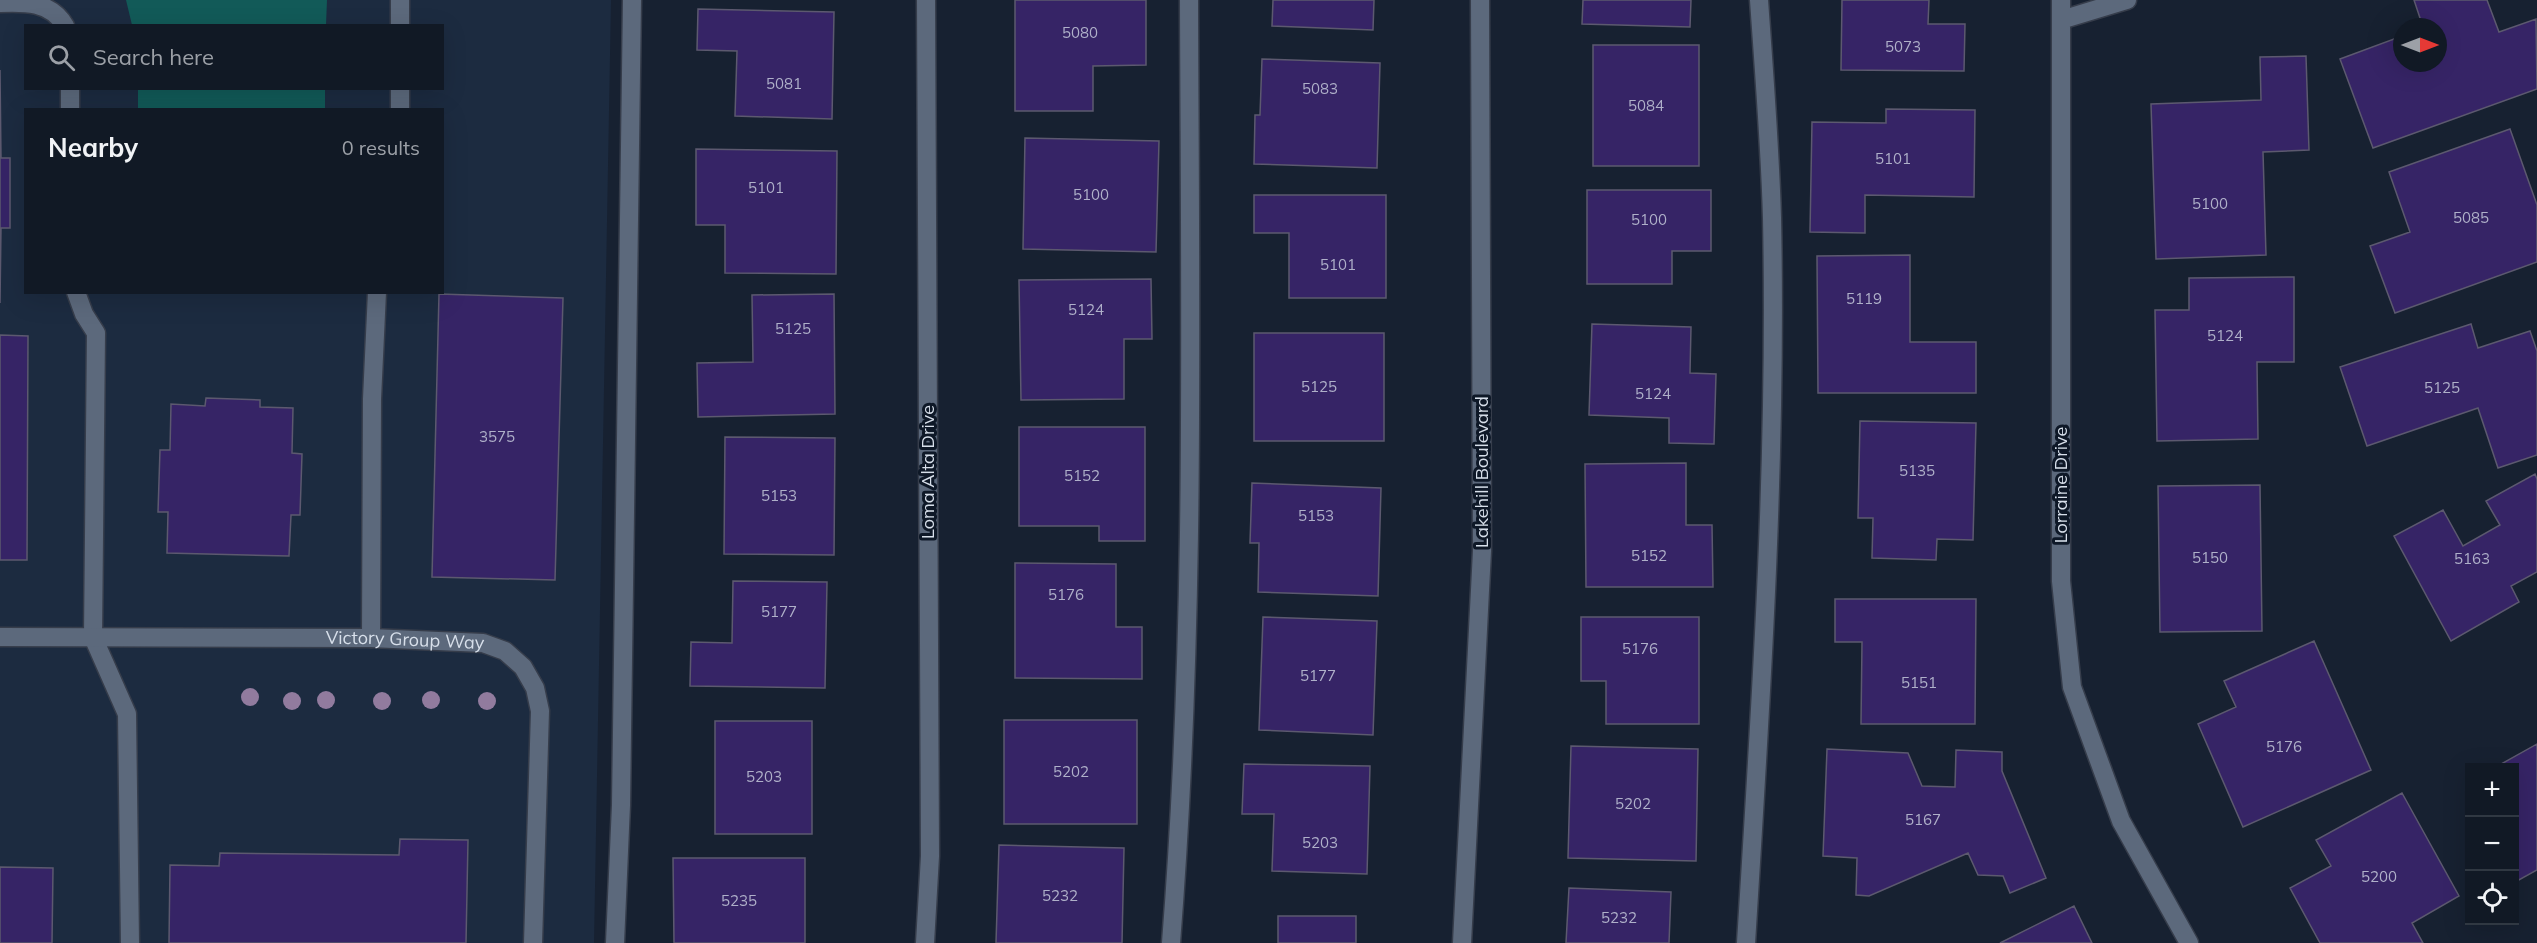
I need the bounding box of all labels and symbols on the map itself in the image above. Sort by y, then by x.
north arrow [2393,18,2447,72]
house number: 5080 [1062,23,1098,42]
house number: 5073 [1885,37,1921,56]
house number: 5081 [766,74,802,93]
house number: 5083 [1302,79,1338,98]
house number: 5084 [1628,96,1664,115]
house number: 5101 [1875,149,1911,168]
house number: 5101 [748,178,784,197]
house number: 5100 [1073,185,1109,204]
house number: 5100 [2192,194,2228,213]
house number: 5085 [2453,208,2489,227]
house number: 5100 [1631,210,1667,229]
house number: 5101 [1320,255,1356,274]
house number: 5119 [1846,289,1882,308]
house number: 5124 [1068,300,1104,319]
house number: 5125 [775,319,811,338]
house number: 5124 [2207,326,2243,345]
house number: 5125 [1301,377,1337,396]
house number: 5125 [2424,378,2460,397]
house number: 5124 [1635,384,1671,403]
street label: Lakehill Boulevard [1470,396,1493,548]
street label: Loma Alta Drive [916,405,939,539]
house number: 3575 [479,427,515,446]
street label: Lorraine Drive [2049,427,2072,543]
house number: 5135 [1899,461,1935,480]
house number: 5152 [1064,466,1100,485]
house number: 5153 [761,486,797,505]
house number: 5153 [1298,506,1334,525]
house number: 5152 [1631,546,1667,565]
house number: 5150 [2192,548,2228,567]
house number: 5163 [2454,549,2490,568]
house number: 5176 [1048,585,1084,604]
house number: 5177 [761,602,797,621]
street label: Victory Group Way [326,626,485,654]
house number: 5176 [1622,639,1658,658]
house number: 5177 [1300,666,1336,685]
house number: 5151 [1901,673,1937,692]
house number: 5176 [2266,737,2302,756]
house number: 5202 [1053,762,1089,781]
house number: 5203 [746,767,782,786]
house number: 5202 [1615,794,1651,813]
house number: 5167 [1905,810,1941,829]
house number: 5203 [1302,833,1338,852]
house number: 5200 [2361,867,2397,886]
house number: 5232 [1042,886,1078,905]
house number: 5235 [721,891,757,910]
house number: 5232 [1601,908,1637,927]

